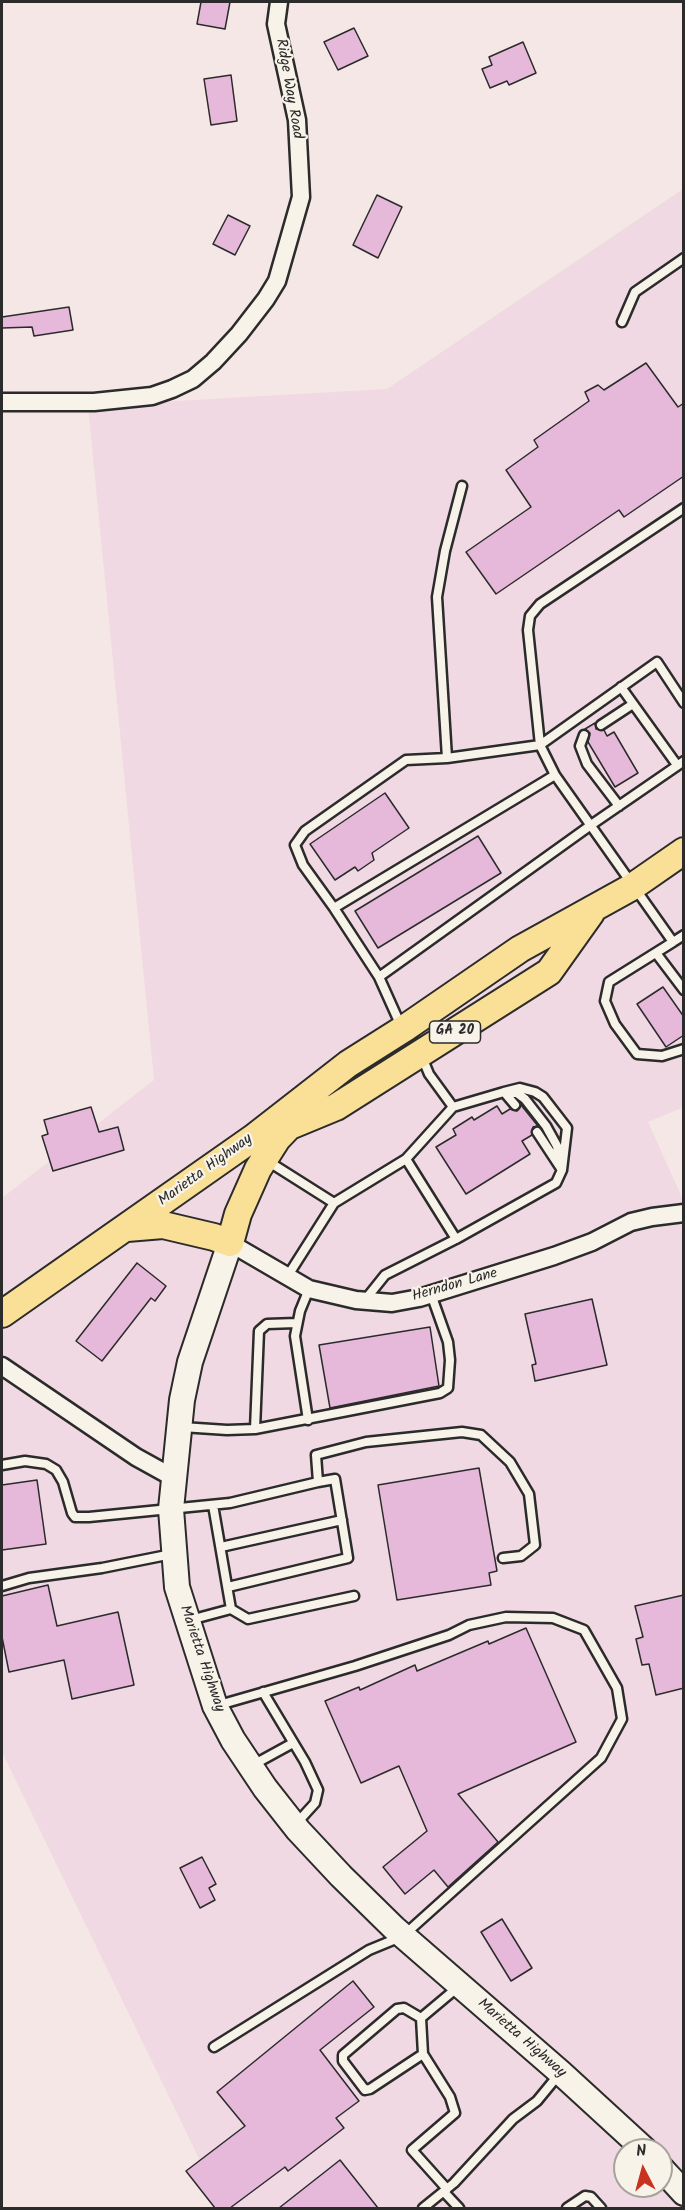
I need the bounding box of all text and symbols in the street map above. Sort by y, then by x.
street label: Ridge Way Road [270,37,306,141]
road number: GA 20 [430,1021,480,1043]
street label: Marietta Highway [156,1131,256,1211]
street label: Herndon Lane [410,1265,500,1307]
street label: Marietta Highway [174,1603,228,1715]
street label: Marietta Highway [473,1996,569,2082]
north arrow [613,2138,673,2198]
text: N [635,2139,648,2165]

